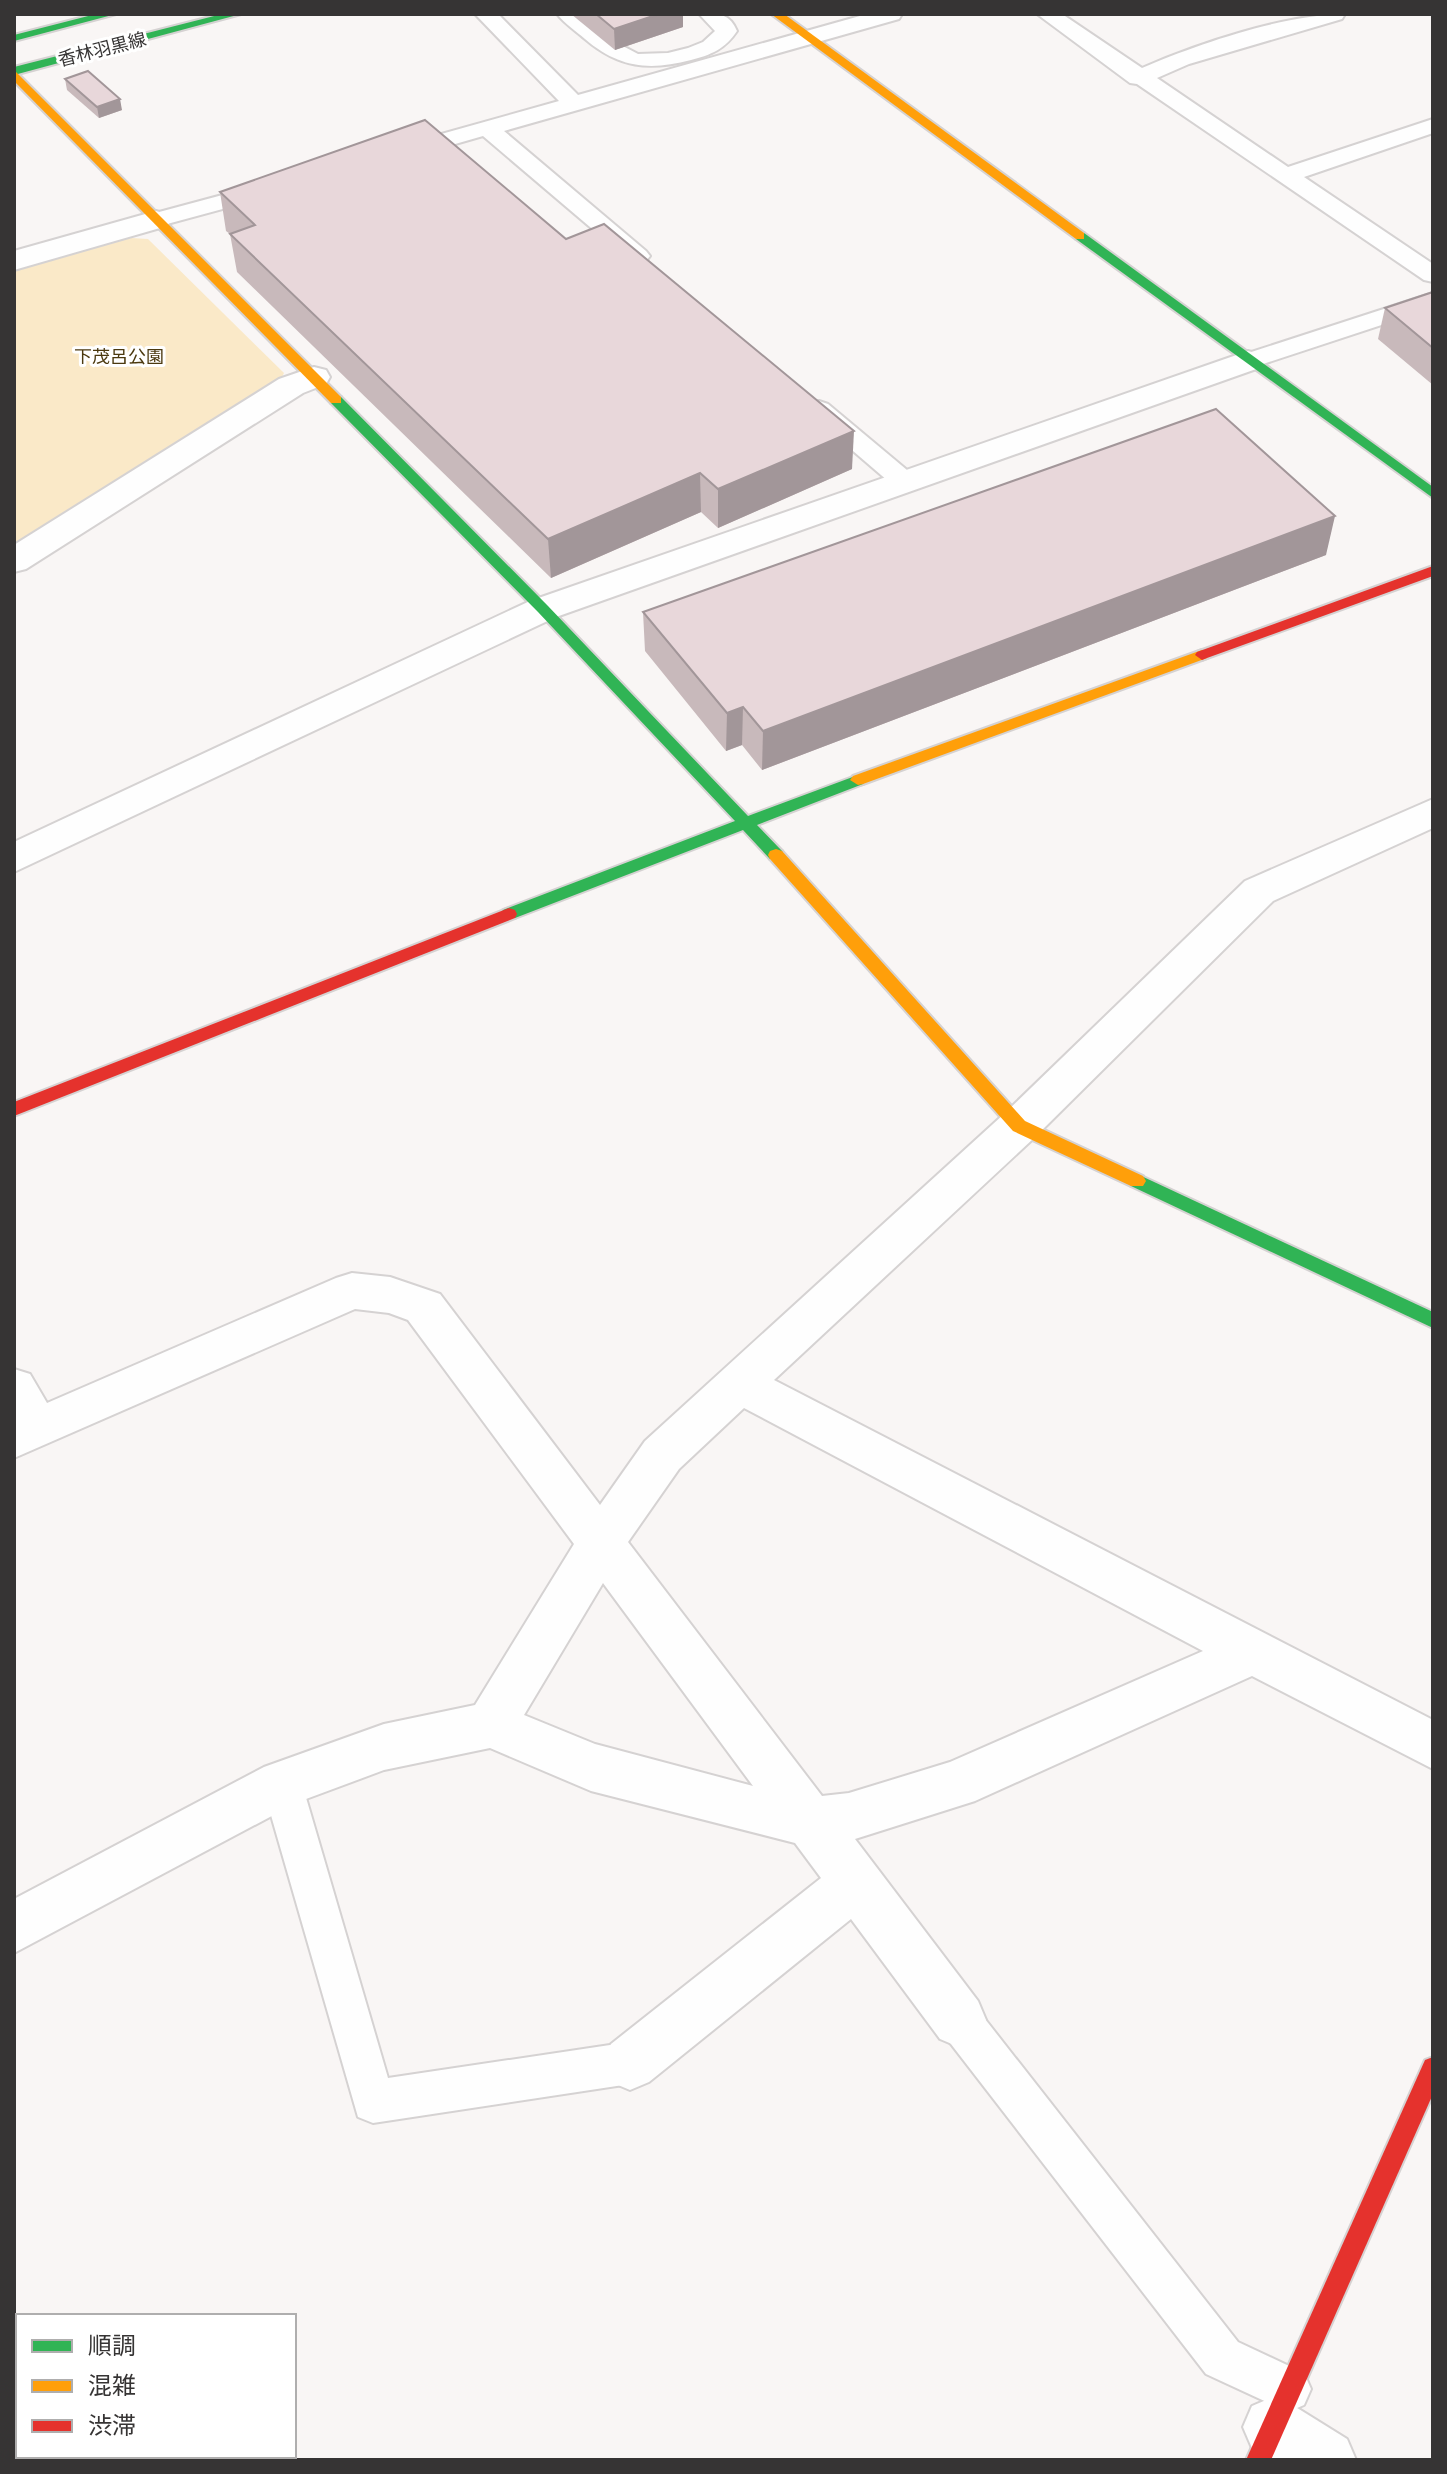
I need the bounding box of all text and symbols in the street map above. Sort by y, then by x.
street label: 香林羽黒線 [55,25,149,73]
park label: 下茂呂公園 [74,343,164,370]
legend [16,2314,296,2458]
text: 順調 [88,2327,136,2363]
text: 混雑 [88,2367,136,2403]
text: 渋滞 [88,2407,136,2443]

